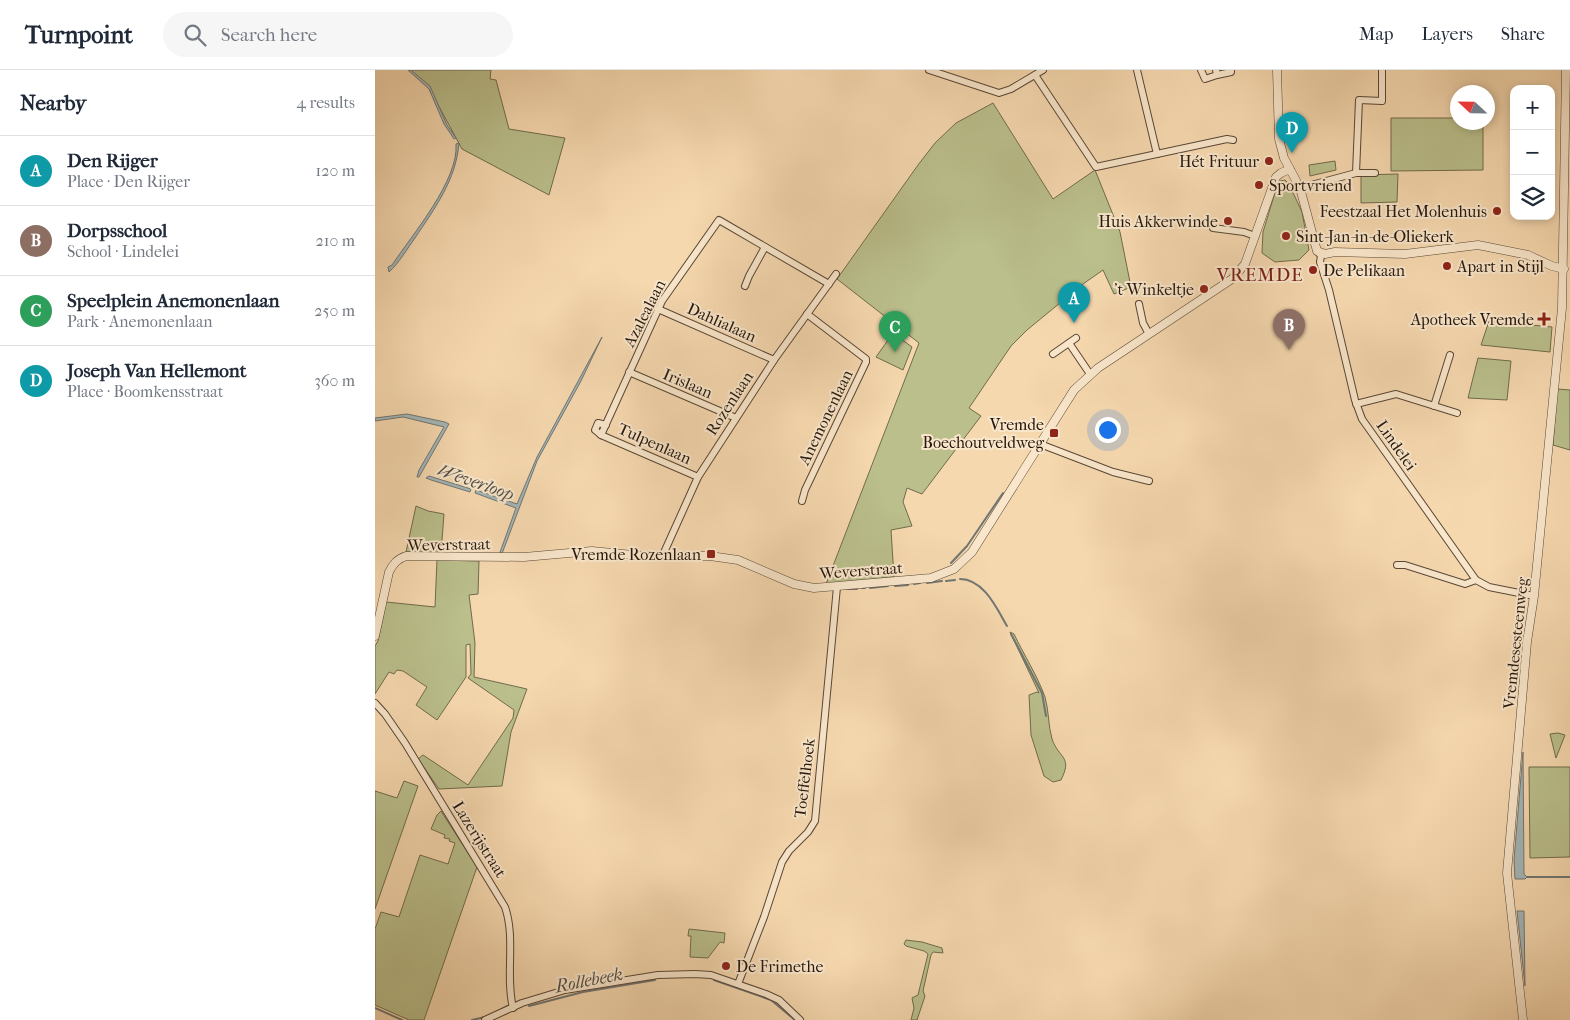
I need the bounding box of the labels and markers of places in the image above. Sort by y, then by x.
pin: D [1276,112,1308,153]
place label: Hét Frituur [1179,152,1259,171]
marker: Hét Frituur [1263,155,1275,167]
place label: Sportvriend [1269,176,1352,195]
marker: Sportvriend [1253,179,1265,191]
place label: Feestzaal Het Molenhuis [1319,202,1487,221]
marker: Feestzaal Het Molenhuis [1491,205,1503,217]
place label: Huis Akkerwinde [1098,212,1218,231]
marker: Huis Akkerwinde [1222,215,1234,227]
place label: Sint-Jan-in-de-Oliekerk [1296,227,1455,246]
marker: Sint-Jan-in-de-Oliekerk [1280,230,1292,242]
place label: Apart in Stijl [1456,257,1545,276]
marker: Apart in Stijl [1441,260,1453,272]
place label: De Pelikaan [1323,261,1406,280]
marker: De Pelikaan [1307,264,1319,276]
place label: 't Winkeltje [1114,280,1194,299]
pin: A [1058,282,1090,323]
marker: 't Winkeltje [1198,283,1210,295]
pin: B [1273,309,1305,350]
place label: Apotheek Vremde [1410,310,1534,329]
pin: C [879,311,911,352]
marker: Apotheek Vremde [1538,313,1550,325]
place label: Vremde Boechoutveldweg [922,415,1044,452]
marker: Vremde Boechoutveldweg [1048,427,1060,439]
place label: Vremde Rozenlaan [570,545,702,564]
marker: Vremde Rozenlaan [705,548,717,560]
place label: De Frimethe [736,957,823,976]
marker: De Frimethe [720,960,732,972]

